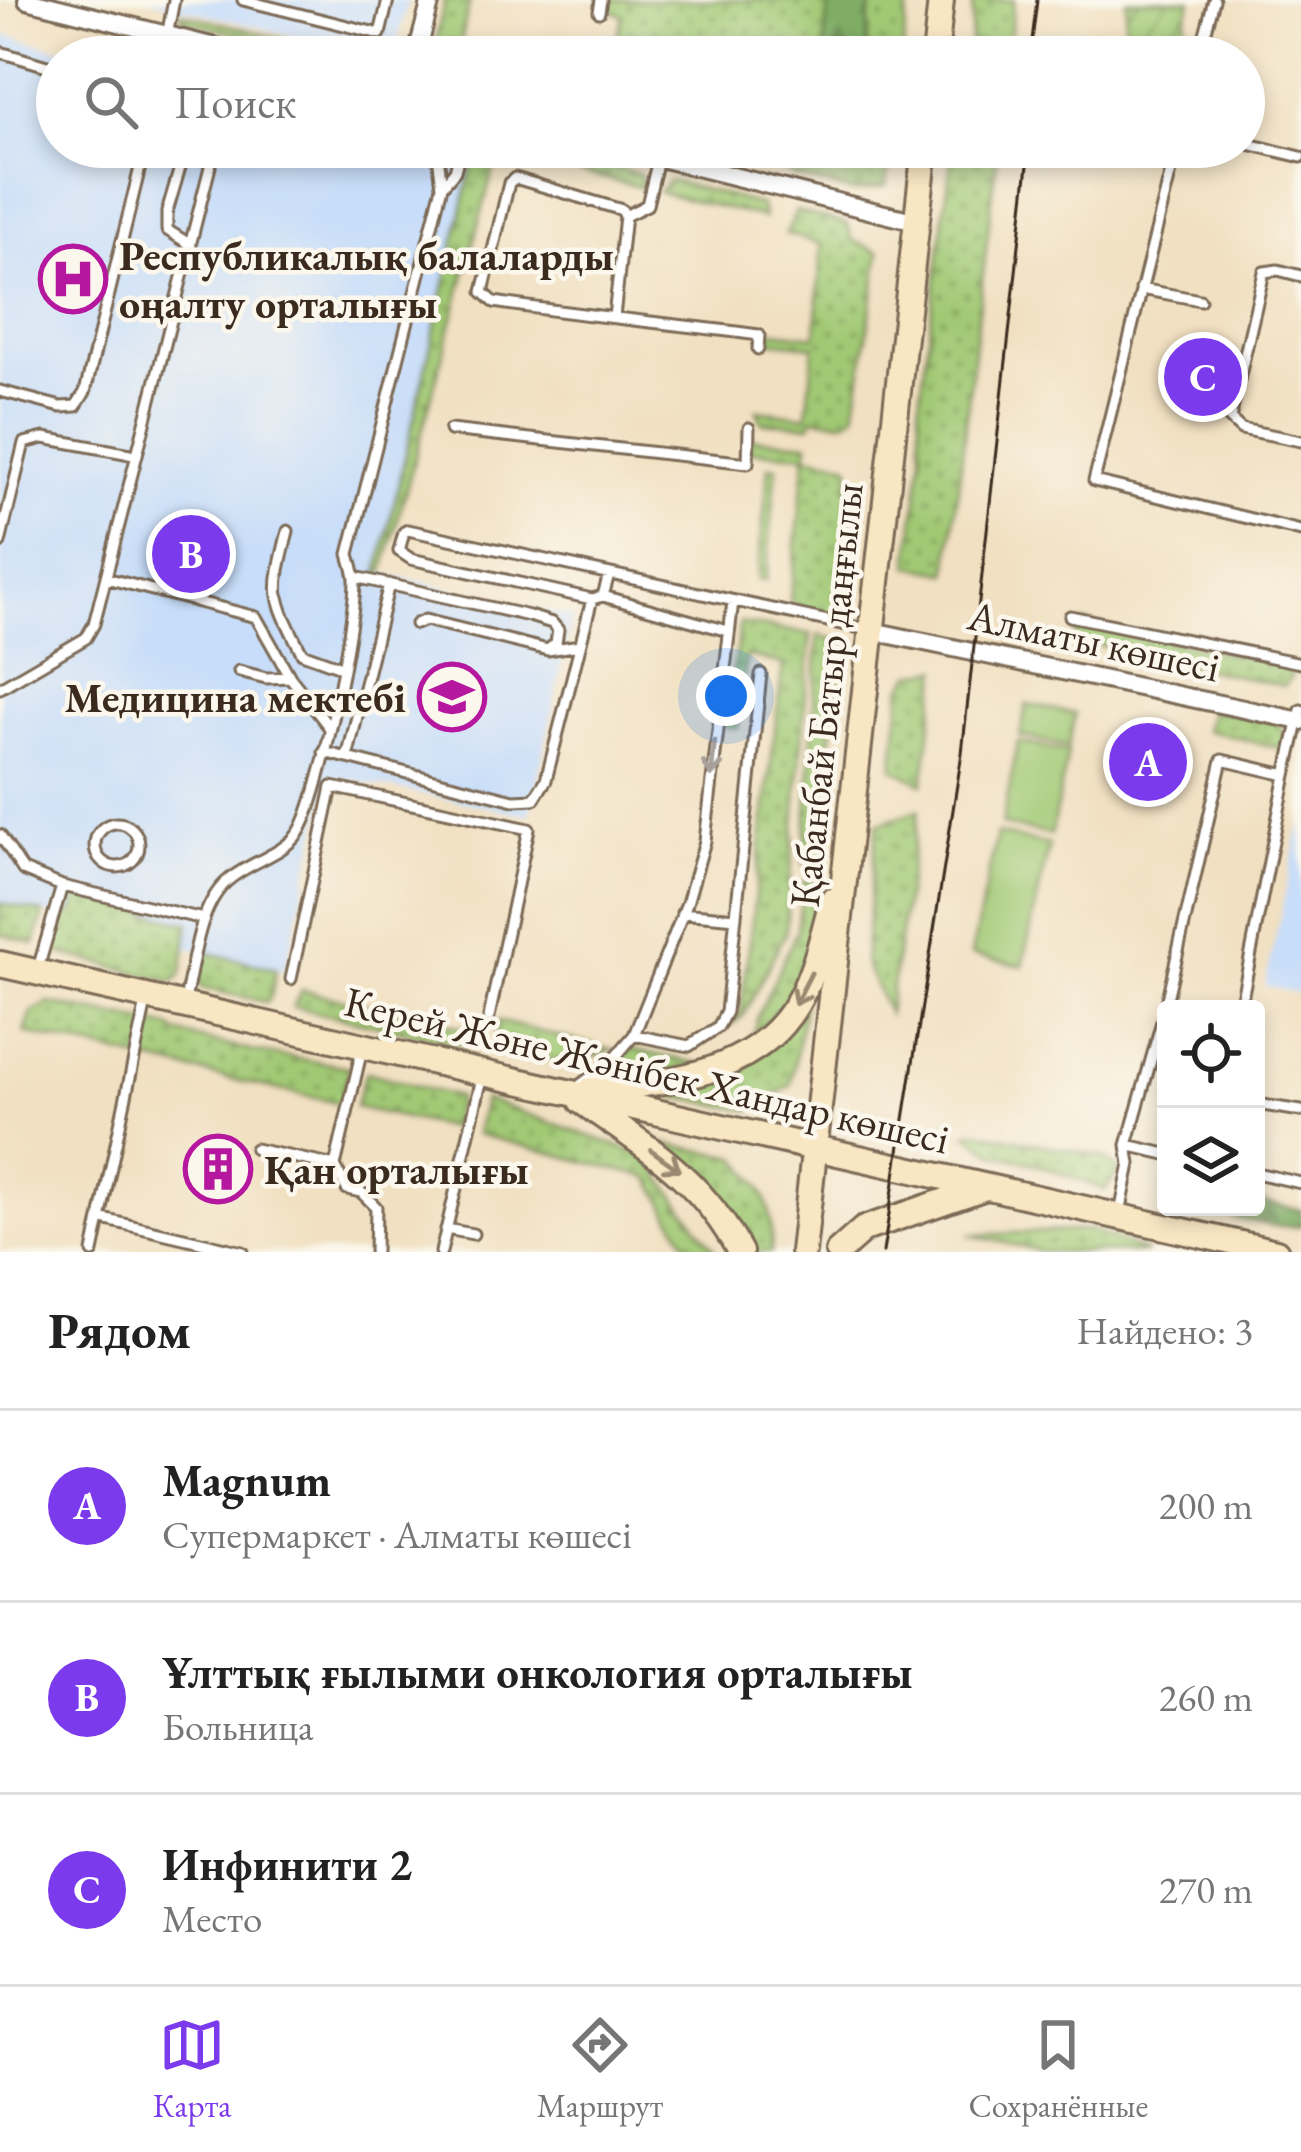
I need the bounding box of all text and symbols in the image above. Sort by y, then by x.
search box [36,36,1265,168]
icon: search [78,69,144,135]
text: Поиск [174,73,296,131]
place label: Республикалық балаларды оңалту орталығы [119,228,614,331]
hospital icon: Республикалық балаларды оңалту орталығы [38,244,108,314]
pin: C [1164,332,1242,422]
street label: Қабанбай Батыр даңғылы [776,480,876,910]
pin: B [152,509,230,599]
street label: Алматы көшесі [962,587,1225,695]
school or university icon: Медицина мектебі [417,662,487,732]
your location [696,666,756,726]
place label: Медицина мектебі [64,670,406,725]
pin: A [1109,717,1187,807]
one-way arrow [701,738,724,777]
one-way arrow [791,971,813,1007]
street label: Керей Және Жәнібек Хандар көшесі [339,974,955,1166]
map controls [1157,1000,1265,1216]
button: locate [1157,1000,1265,1108]
button: layers [1157,1108,1265,1216]
building icon: Қан орталығы [183,1134,253,1204]
place label: Қан орталығы [264,1142,529,1197]
one-way arrow [648,1147,681,1173]
text: Рядом [48,1297,191,1363]
text: Найдено: 3 [1076,1305,1253,1356]
text: Magnum [162,1451,331,1509]
text: A [73,1480,101,1531]
text: 200 m [1159,1480,1253,1531]
text: Супермаркет · Алматы көшесі [162,1509,632,1560]
text: Ұлттық ғылыми онкология орталығы [162,1643,913,1701]
text: B [75,1672,99,1723]
text: 260 m [1159,1672,1253,1723]
text: Больница [162,1701,314,1752]
text: Инфинити 2 [162,1835,412,1893]
text: C [73,1864,101,1915]
text: 270 m [1159,1864,1253,1915]
text: Место [162,1893,262,1944]
tab: Карта [153,2012,231,2127]
tab: Маршрут [537,2012,663,2127]
tab: Сохранённые [968,2012,1148,2127]

